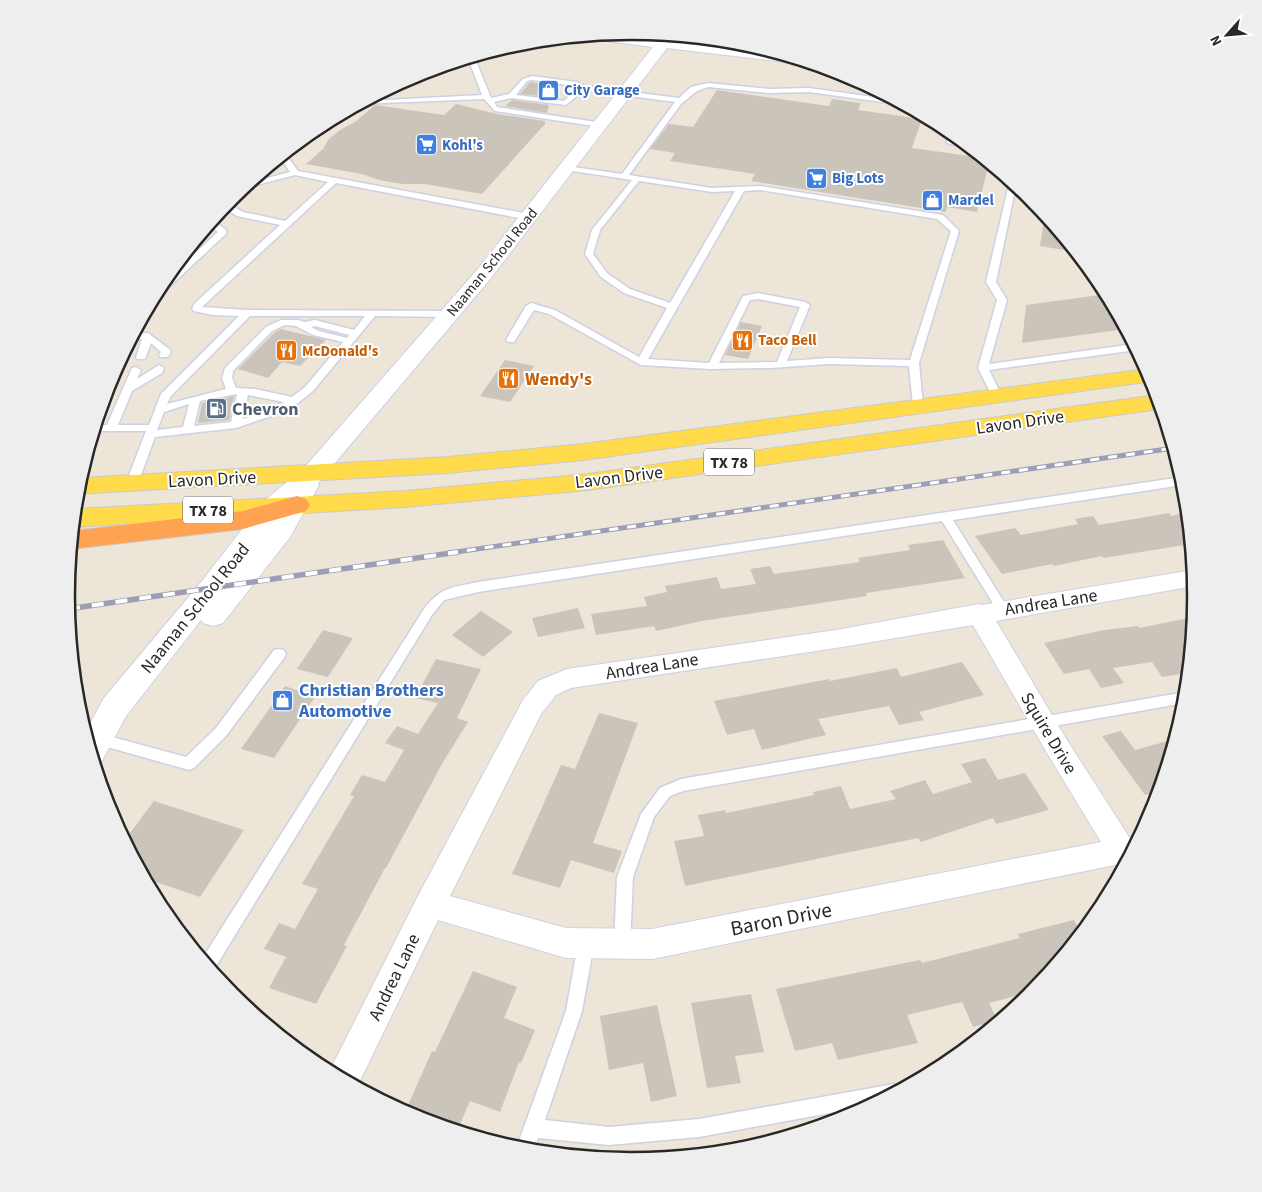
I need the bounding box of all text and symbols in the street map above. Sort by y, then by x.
north arrow [1202,10,1252,60]
text: N [1205,32,1227,49]
shop icon: City Garage [536,78,560,102]
place label: City Garage [564,80,640,101]
supermarket icon: Kohl's [414,133,438,157]
place label: Kohl's [442,135,483,156]
supermarket icon: Big Lots [804,166,828,190]
place label: Big Lots [832,168,884,189]
shop icon: Mardel [920,188,944,212]
place label: Mardel [948,190,995,211]
street label: Naaman School Road [442,204,543,321]
restaurant icon: Taco Bell [730,328,754,352]
place label: Taco Bell [758,330,817,351]
restaurant icon: McDonald's [274,339,298,363]
place label: McDonald's [302,341,379,362]
restaurant icon: Wendy's [497,367,521,391]
place label: Wendy's [525,367,592,392]
fuel station icon: Chevron [204,397,228,421]
place label: Chevron [232,397,299,422]
street label: Lavon Drive [975,404,1066,441]
road number: TX 78 [704,448,754,476]
street label: Lavon Drive [574,460,665,495]
street label: Lavon Drive [167,465,257,494]
road number: TX 78 [183,496,233,524]
street label: Naaman School Road [135,538,256,679]
street label: Andrea Lane [1003,583,1099,622]
street label: Andrea Lane [604,647,700,686]
place label: Christian Brothers Automotive [298,678,444,724]
shop icon: Christian Brothers Automotive [271,688,295,712]
street label: Squire Drive [1014,688,1083,779]
street label: Baron Drive [728,894,834,944]
street label: Andrea Lane [363,930,426,1025]

